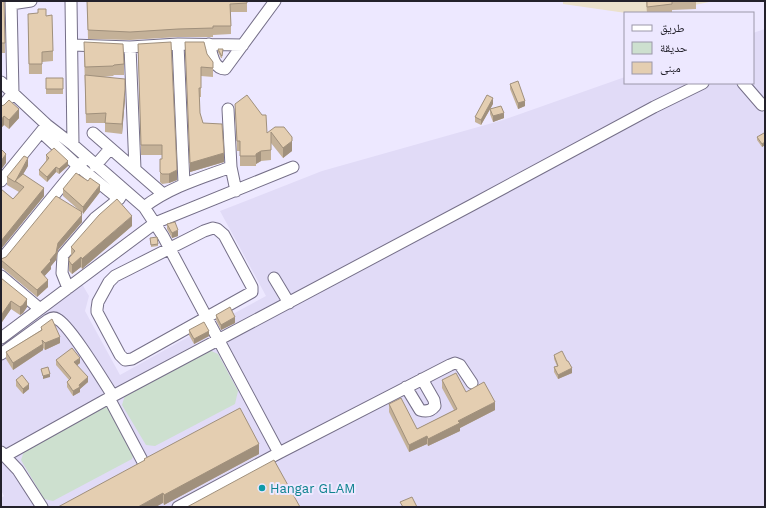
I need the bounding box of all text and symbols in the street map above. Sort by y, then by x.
legend [624,12,754,84]
text: طريق [660,21,685,35]
text: حديقة [660,41,688,55]
text: مبنى [660,61,681,75]
place label: Hangar GLAM [270,481,355,496]
marker: Hangar GLAM [257,483,267,493]

